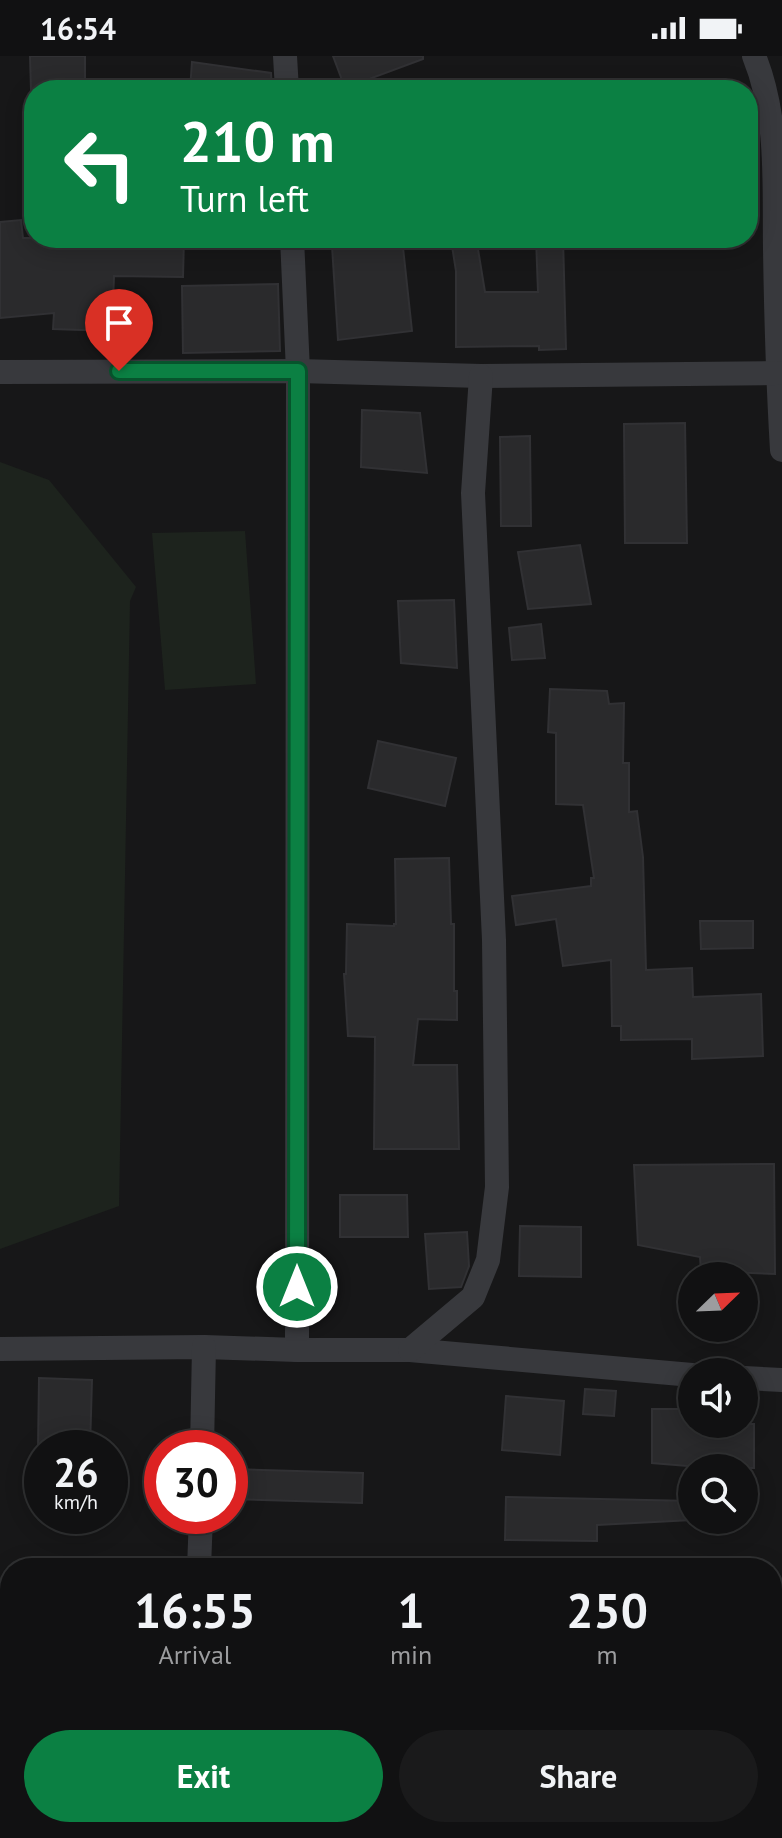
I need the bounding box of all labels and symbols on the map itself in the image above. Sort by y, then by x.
pin [85,289,153,371]
position arrow [255,1245,339,1329]
north arrow [678,1262,758,1342]
speed limit sign: 30 [144,1430,248,1534]

